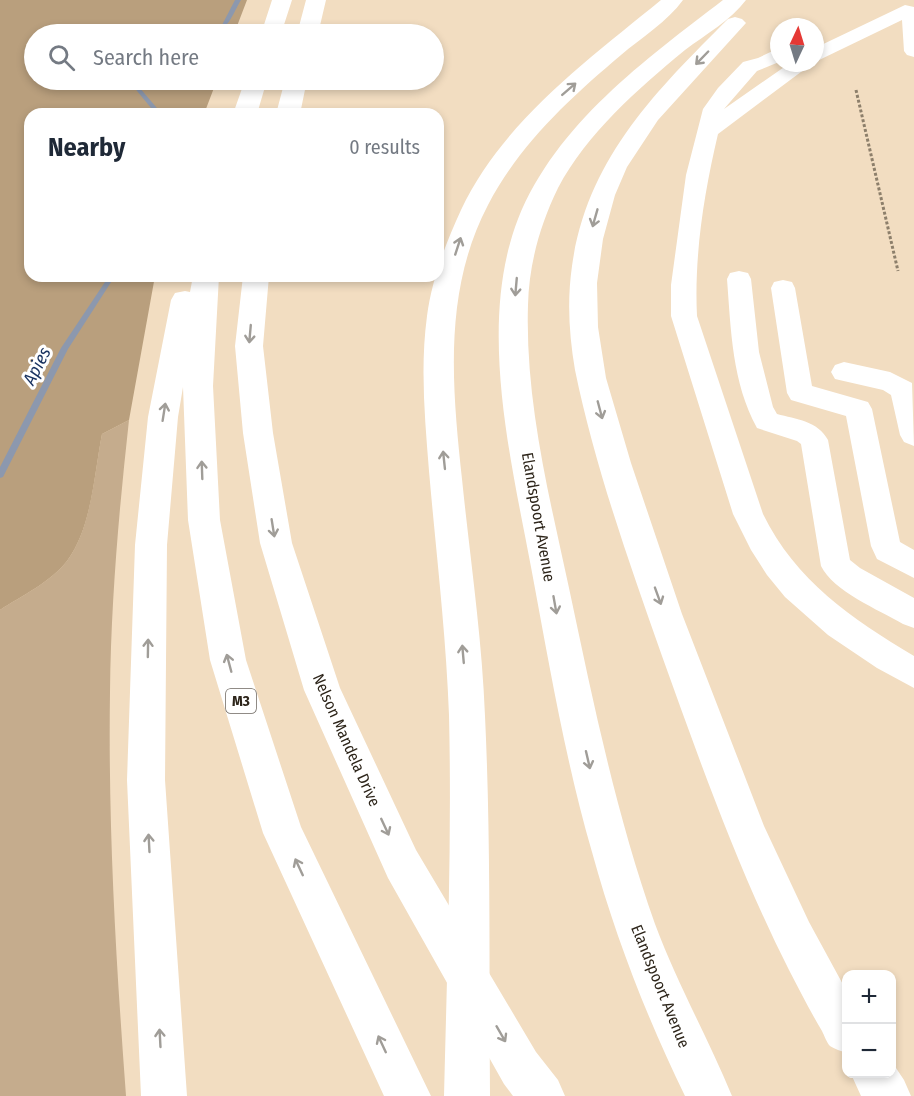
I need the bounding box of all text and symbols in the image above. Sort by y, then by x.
north arrow [770,18,824,72]
search box [24,24,444,90]
icon: search [45,41,78,74]
text: Search here [93,44,199,71]
one-way arrow [695,50,709,65]
one-way arrow [561,82,576,96]
text: Nearby [48,132,125,163]
text: 0 results [349,135,420,159]
one-way arrow [589,208,600,227]
one-way arrow [453,237,464,256]
one-way arrow [510,277,521,296]
one-way arrow [244,324,255,344]
water label: Apies [18,343,56,389]
one-way arrow [594,400,606,419]
one-way arrow [159,402,170,422]
one-way arrow [438,450,449,470]
street label: Elandspoort Avenue [518,451,559,583]
one-way arrow [196,461,207,481]
one-way arrow [268,517,279,537]
one-way arrow [653,586,664,605]
one-way arrow [550,594,561,614]
one-way arrow [143,639,154,659]
one-way arrow [457,644,468,664]
one-way arrow [223,654,235,673]
street label: Nelson Mandela Drive [309,671,384,809]
road number: M3 [226,689,256,713]
one-way arrow [583,749,594,769]
one-way arrow [380,818,392,836]
one-way arrow [144,833,155,853]
one-way arrow [292,859,304,877]
street label: Elandspoort Avenue [627,922,694,1051]
map controls [842,970,896,1078]
button: + [842,970,896,1024]
button: − [842,1024,896,1078]
one-way arrow [495,1025,507,1042]
one-way arrow [154,1028,165,1048]
one-way arrow [375,1035,387,1053]

